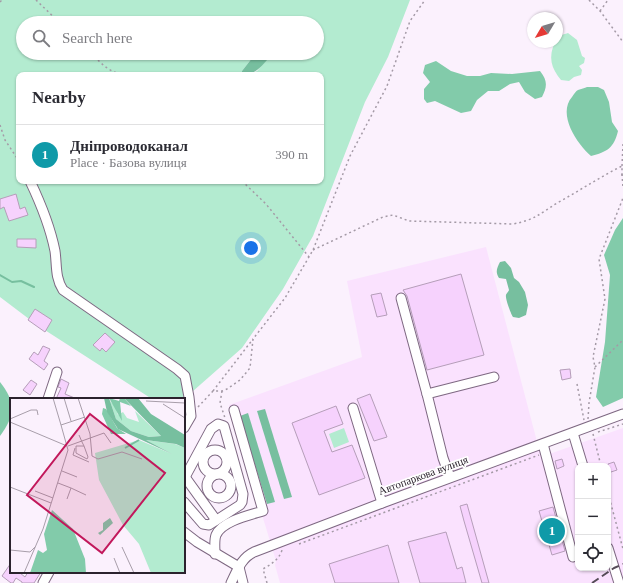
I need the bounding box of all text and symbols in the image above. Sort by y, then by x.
north arrow [527,12,563,48]
search box [16,16,324,60]
icon: search [30,27,52,49]
text: Search here [62,30,132,46]
text: Nearby [32,88,86,107]
text: Дніпроводоканал [70,138,188,154]
text: 1 [42,147,48,162]
text: 390 m [275,147,308,162]
text: Place · Базова вулиця [70,155,187,170]
your location [241,238,261,258]
inset map [10,398,185,573]
street label: Автопаркова вулиця [377,453,469,497]
map controls [575,463,611,571]
button: + [575,463,611,499]
button: − [575,499,611,535]
pin: 1 [539,516,565,546]
button: locate [575,535,611,571]

